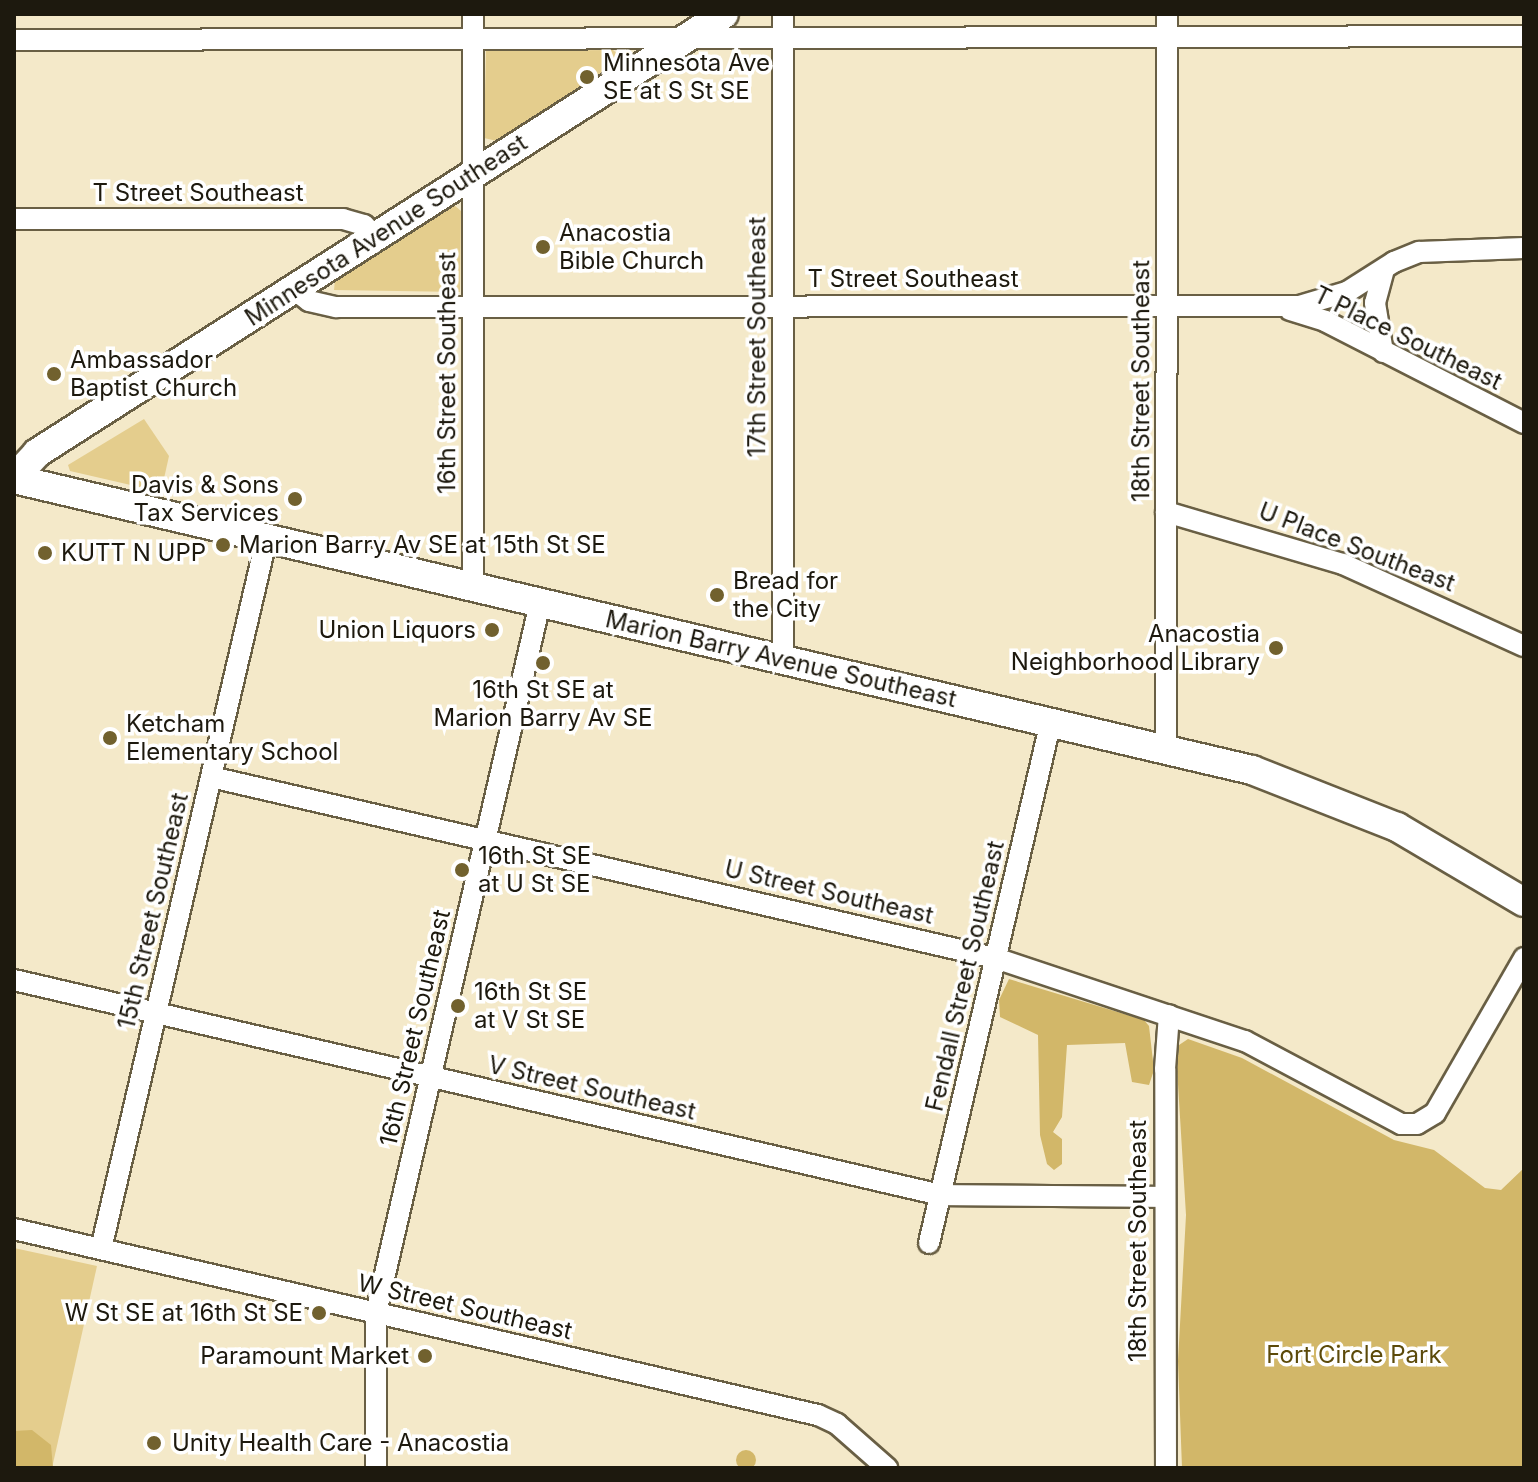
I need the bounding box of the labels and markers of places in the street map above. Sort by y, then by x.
place label: Minnesota Ave SE at S St SE [603,49,770,105]
marker: Minnesota Ave SE at S St SE [578,68,596,86]
place label: Anacostia Bible Church [559,219,704,275]
marker: Anacostia Bible Church [534,238,552,256]
place label: Ambassador Baptist Church [70,346,237,402]
marker: Ambassador Baptist Church [45,365,63,383]
place label: Davis & Sons Tax Services [131,471,279,527]
marker: Davis & Sons Tax Services [286,490,304,508]
place label: Marion Barry Av SE at 15th St SE [239,531,606,559]
marker: Marion Barry Av SE at 15th St SE [214,536,232,554]
place label: KUTT N UPP [61,539,206,567]
marker: KUTT N UPP [36,544,54,562]
place label: Bread for the City [733,567,838,623]
marker: Bread for the City [708,586,726,604]
place label: Union Liquors [318,616,476,644]
place label: Anacostia Neighborhood Library [1011,620,1260,676]
marker: Union Liquors [483,621,501,639]
marker: Anacostia Neighborhood Library [1267,639,1285,657]
marker: 16th St SE at Marion Barry Av SE [534,654,552,672]
place label: 16th St SE at Marion Barry Av SE [434,676,652,732]
place label: Ketcham Elementary School [126,710,338,766]
marker: Ketcham Elementary School [101,729,119,747]
place label: 16th St SE at U St SE [478,842,591,898]
marker: 16th St SE at U St SE [453,861,471,879]
place label: 16th St SE at V St SE [474,978,587,1034]
marker: 16th St SE at V St SE [449,997,467,1015]
place label: W St SE at 16th St SE [65,1299,303,1327]
marker: W St SE at 16th St SE [310,1304,328,1322]
place label: Paramount Market [200,1342,409,1370]
marker: Paramount Market [416,1347,434,1365]
place label: Unity Health Care - Anacostia [172,1429,509,1457]
marker: Unity Health Care - Anacostia [143,1432,165,1454]

